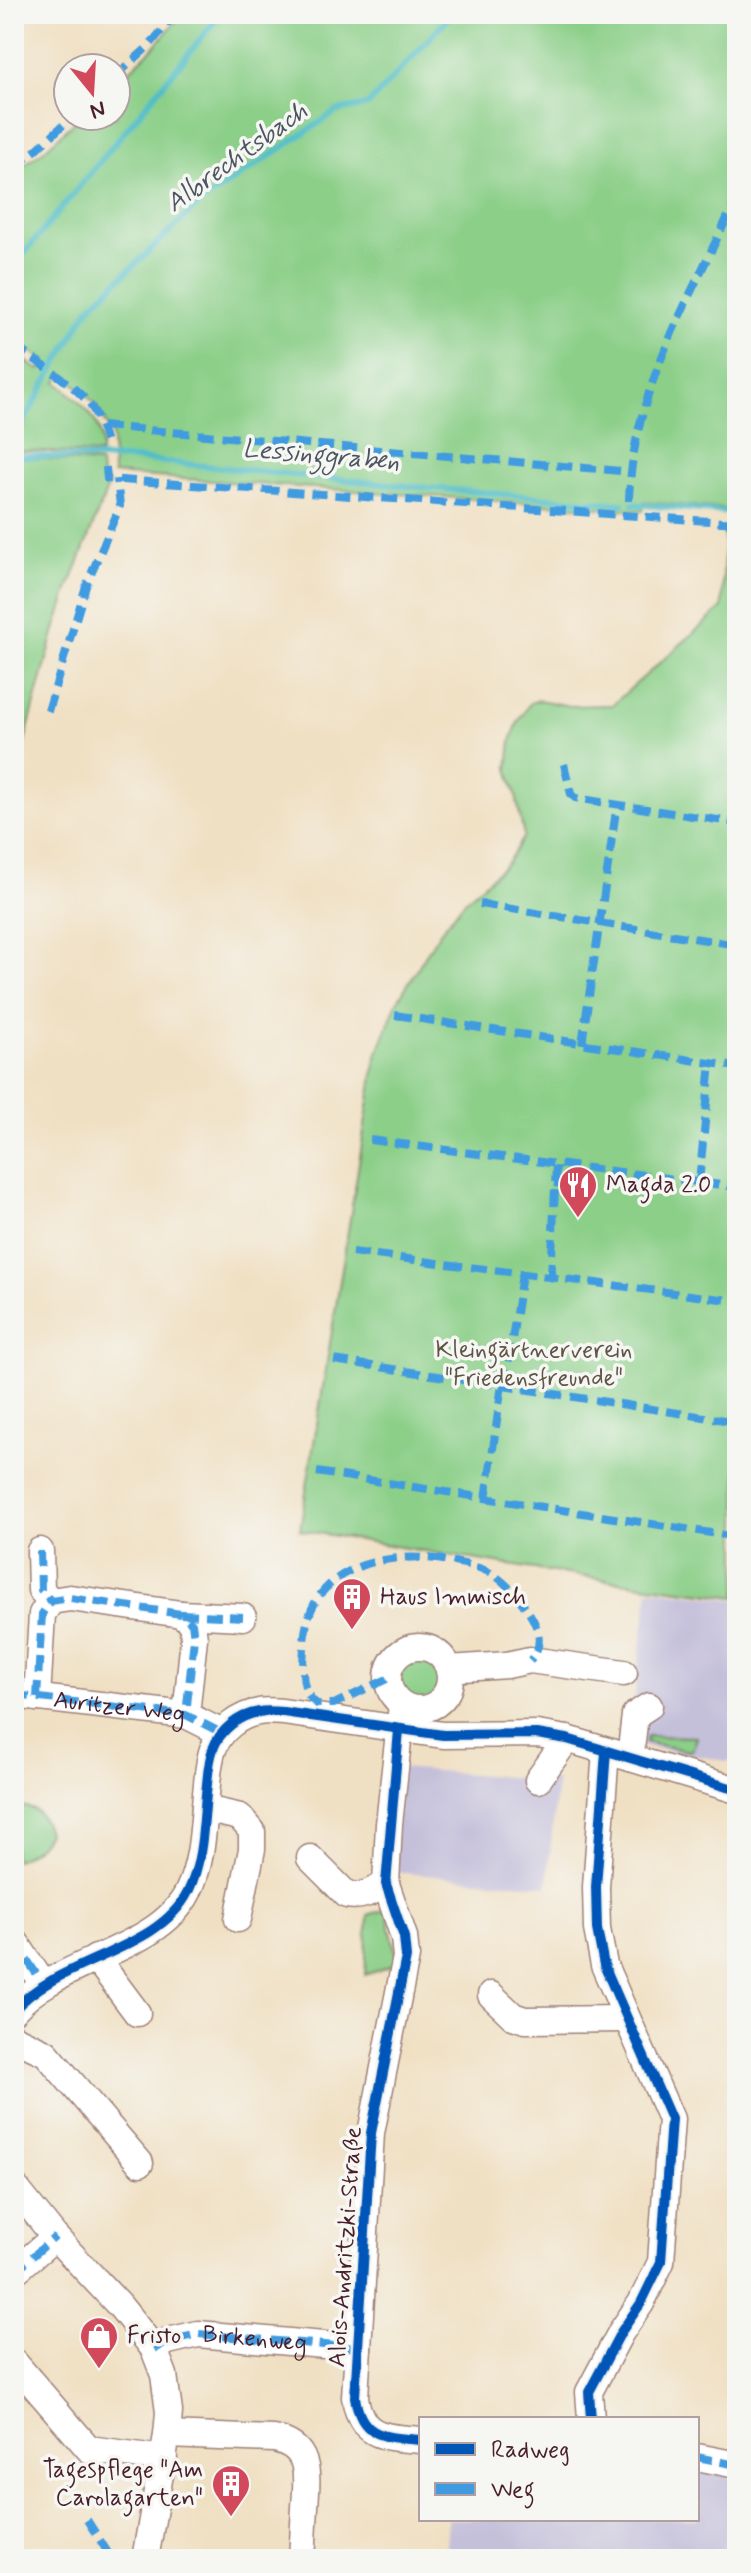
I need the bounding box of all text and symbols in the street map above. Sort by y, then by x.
north arrow [52,52,132,132]
text: N [86,94,109,125]
water label: Albrechtsbach [159,95,315,221]
water label: Lessinggraben [241,432,401,483]
restaurant icon: Magda 2.0 [557,1164,599,1219]
place label: Magda 2.0 [606,1170,712,1204]
park label: Kleingärtnerverein "Friedensfreunde" [436,1335,632,1394]
building icon: Haus Immisch [331,1576,373,1631]
place label: Haus Immisch [380,1582,526,1613]
street label: Auritzer Weg [52,1684,187,1732]
street label: Alois-Andritzki-Straße [322,2125,370,2368]
shop icon: Fristo [78,2315,120,2370]
street label: Birkenweg [201,2319,308,2361]
place label: Fristo [127,2321,181,2352]
legend [419,2417,699,2521]
text: Radweg [491,2435,570,2466]
place label: Tagespflege "Am Carolagarten" [42,2455,203,2517]
building icon: Tagespflege "Am Carolagarten" [210,2463,252,2518]
text: Weg [491,2475,535,2509]

